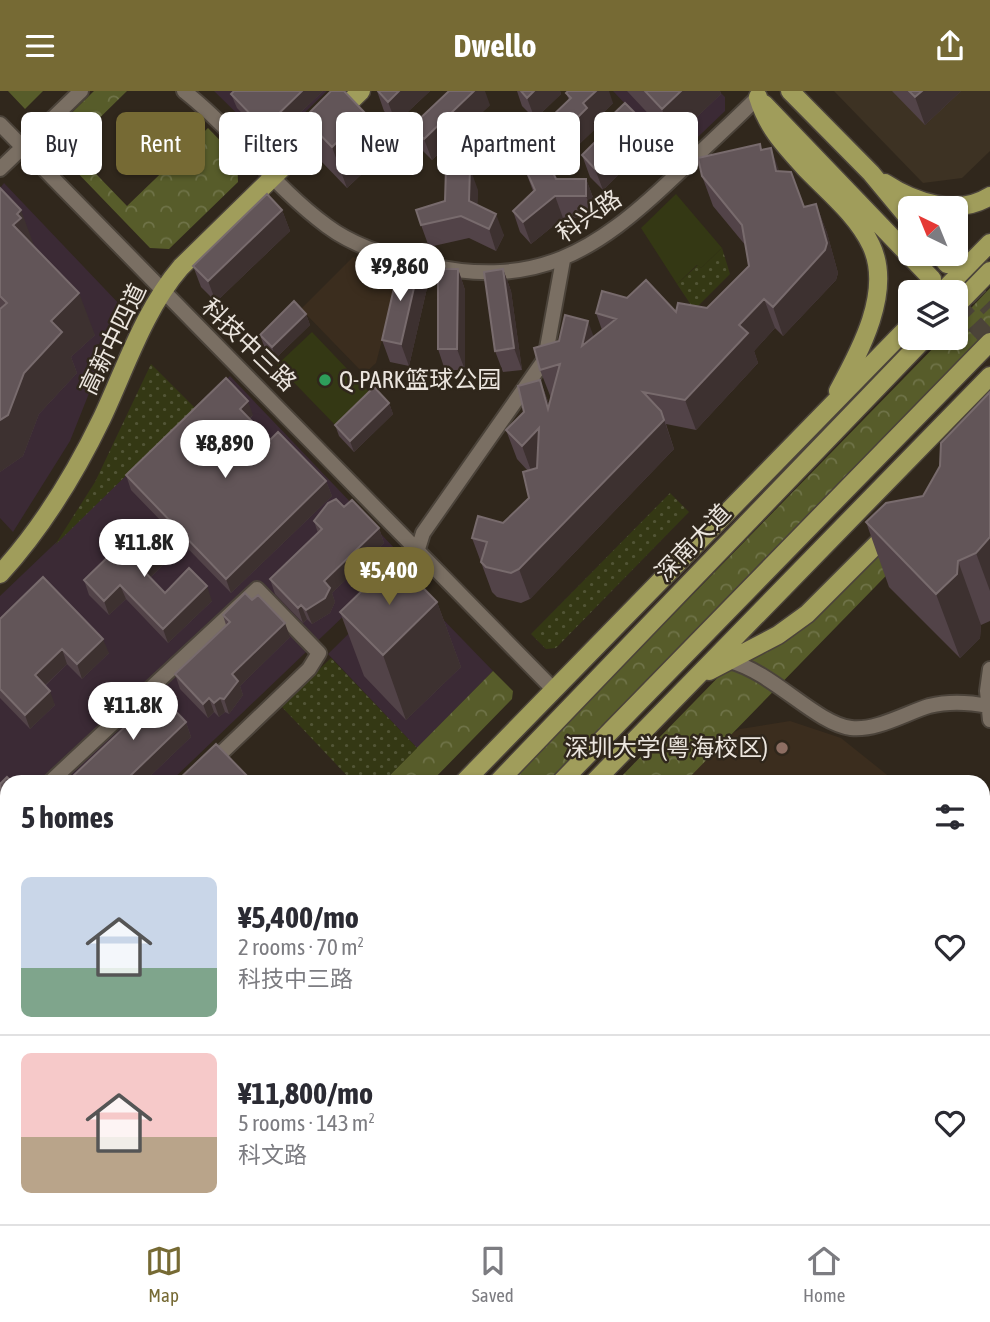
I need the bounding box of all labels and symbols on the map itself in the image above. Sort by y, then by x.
street label: 科兴路 [551,184,626,247]
north arrow [898,196,968,266]
pin: ¥9,860 [343,243,457,303]
street label: 高新中四道 [74,279,151,399]
street label: 科技中三路 [197,293,302,396]
place label: Q-PARK篮球公园 [339,366,501,393]
marker: Q-PARK篮球公园 [317,372,333,388]
pin: ¥8,890 [168,421,282,480]
street label: 深南大道 [650,499,736,587]
pin: ¥11.8K [87,519,201,579]
pin: ¥5,400 [332,547,446,607]
pin: ¥11.8K [76,683,190,742]
place label: 深圳大学(粤海校区) [564,734,768,761]
marker: 深圳大学(粤海校区) [774,740,790,756]

